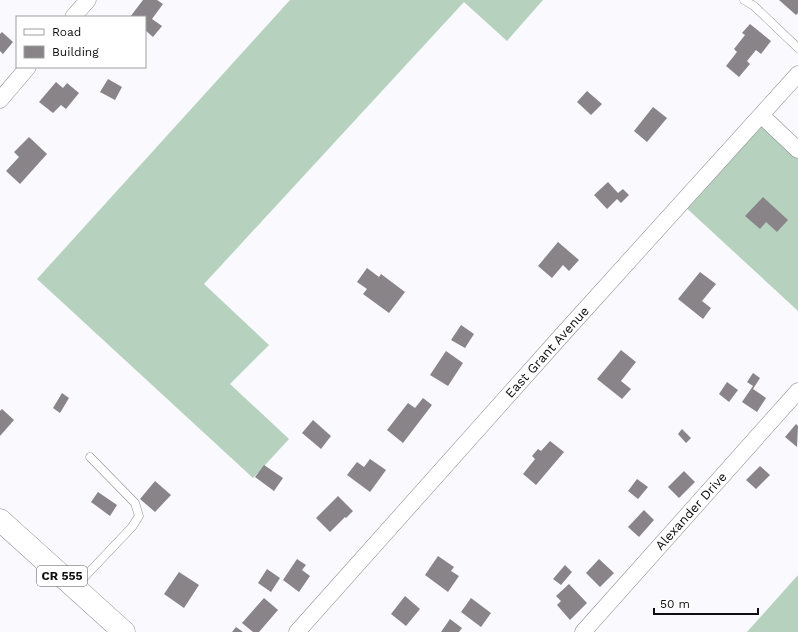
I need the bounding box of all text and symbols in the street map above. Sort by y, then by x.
legend [16,16,146,68]
text: Road [52,25,81,39]
text: Building [52,45,99,59]
street label: East Grant Avenue [502,303,592,401]
street label: Alexander Drive [652,469,730,553]
road number: CR 555 [37,566,87,586]
scale bar [654,590,758,616]
text: 50 m [660,597,690,611]

